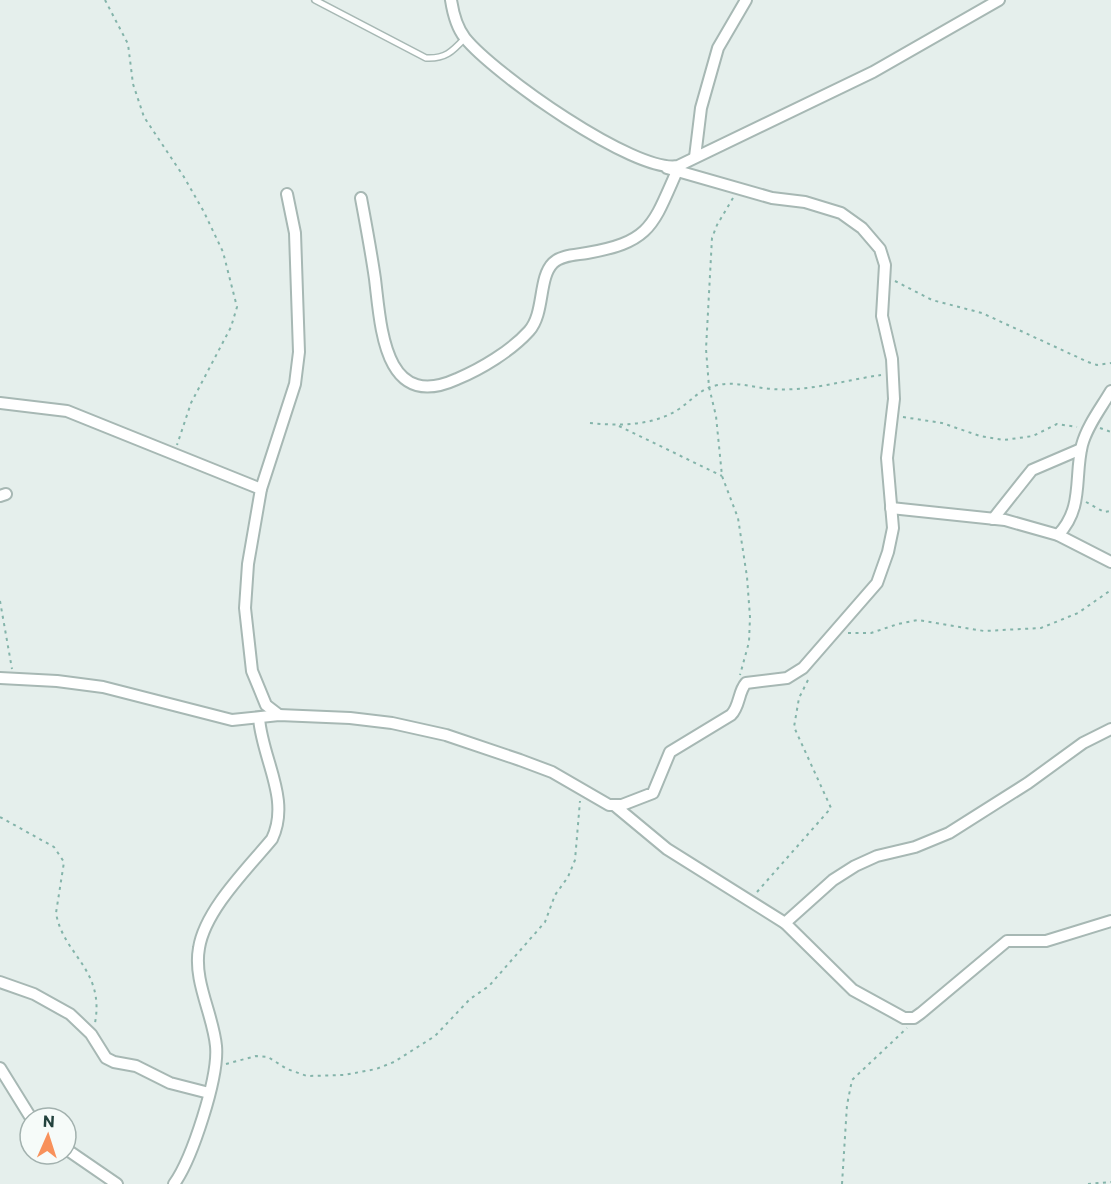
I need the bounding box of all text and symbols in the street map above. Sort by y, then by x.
north arrow [18,1106,78,1166]
text: N [42,1111,55,1130]

